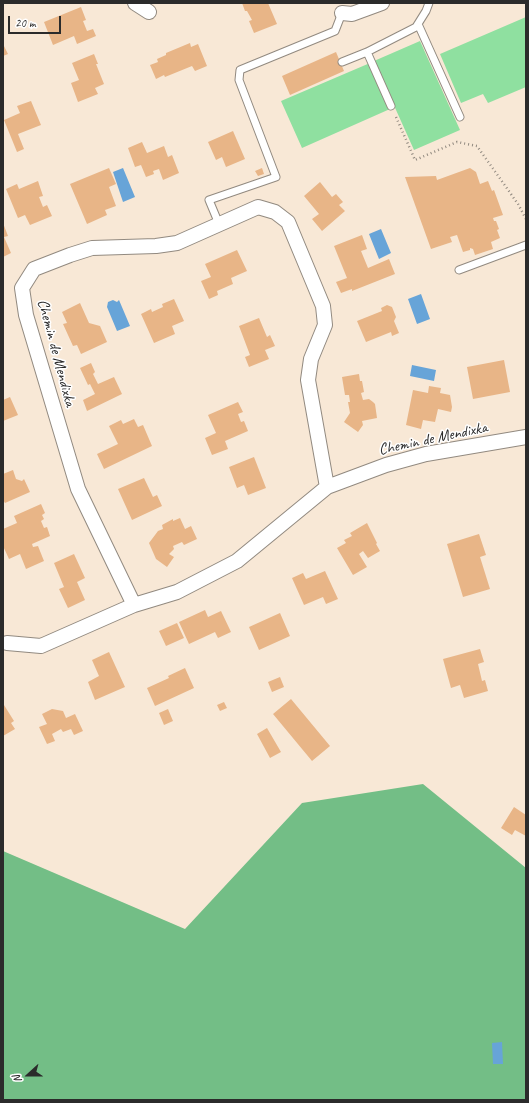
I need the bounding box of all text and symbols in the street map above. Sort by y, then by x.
scale bar [10,8,63,34]
text: 20 m [15,15,35,31]
street label: Chemin de Mendixka [32,297,80,409]
street label: Chemin de Mendixka [377,418,489,460]
north arrow [8,1055,48,1095]
text: N [9,1074,25,1085]

